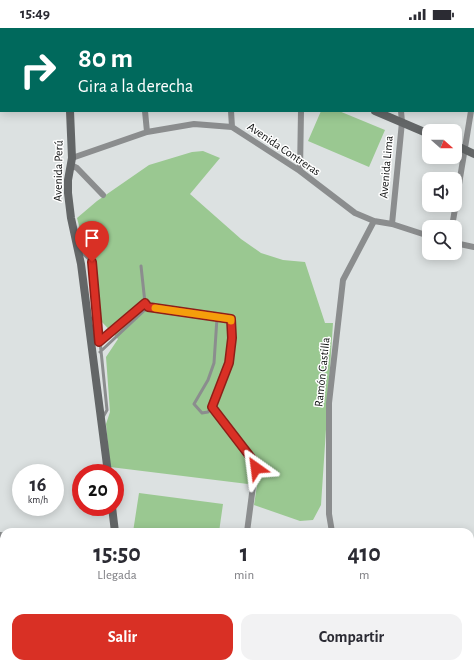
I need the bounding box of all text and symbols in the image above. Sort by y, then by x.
text: 15:49 [20,6,50,21]
icon: right [12,44,64,96]
text: 80 m [78,45,133,73]
text: Gira a la derecha [78,78,193,96]
street label: Avenida Contreras [245,120,323,178]
north arrow [422,124,462,164]
map controls [422,124,462,260]
street label: Avenida Lima [377,135,395,199]
street label: Avenida Perú [51,140,65,202]
button: sound [422,172,462,212]
button: search [422,220,462,260]
pin [75,221,109,262]
icon: arrive [81,227,103,249]
street label: Ramón Castilla [312,336,332,407]
position arrow [235,447,277,489]
speed limit sign: 20 [72,464,124,516]
text: 16 [30,475,46,495]
text: km/h [28,495,48,505]
text: 15:50 [93,542,141,566]
text: 1 [240,542,248,566]
text: 410 [348,542,381,566]
text: Llegada [97,569,137,582]
text: min [234,569,254,582]
text: m [359,569,369,582]
button: Salir [12,614,233,660]
button: Compartir [241,614,462,660]

